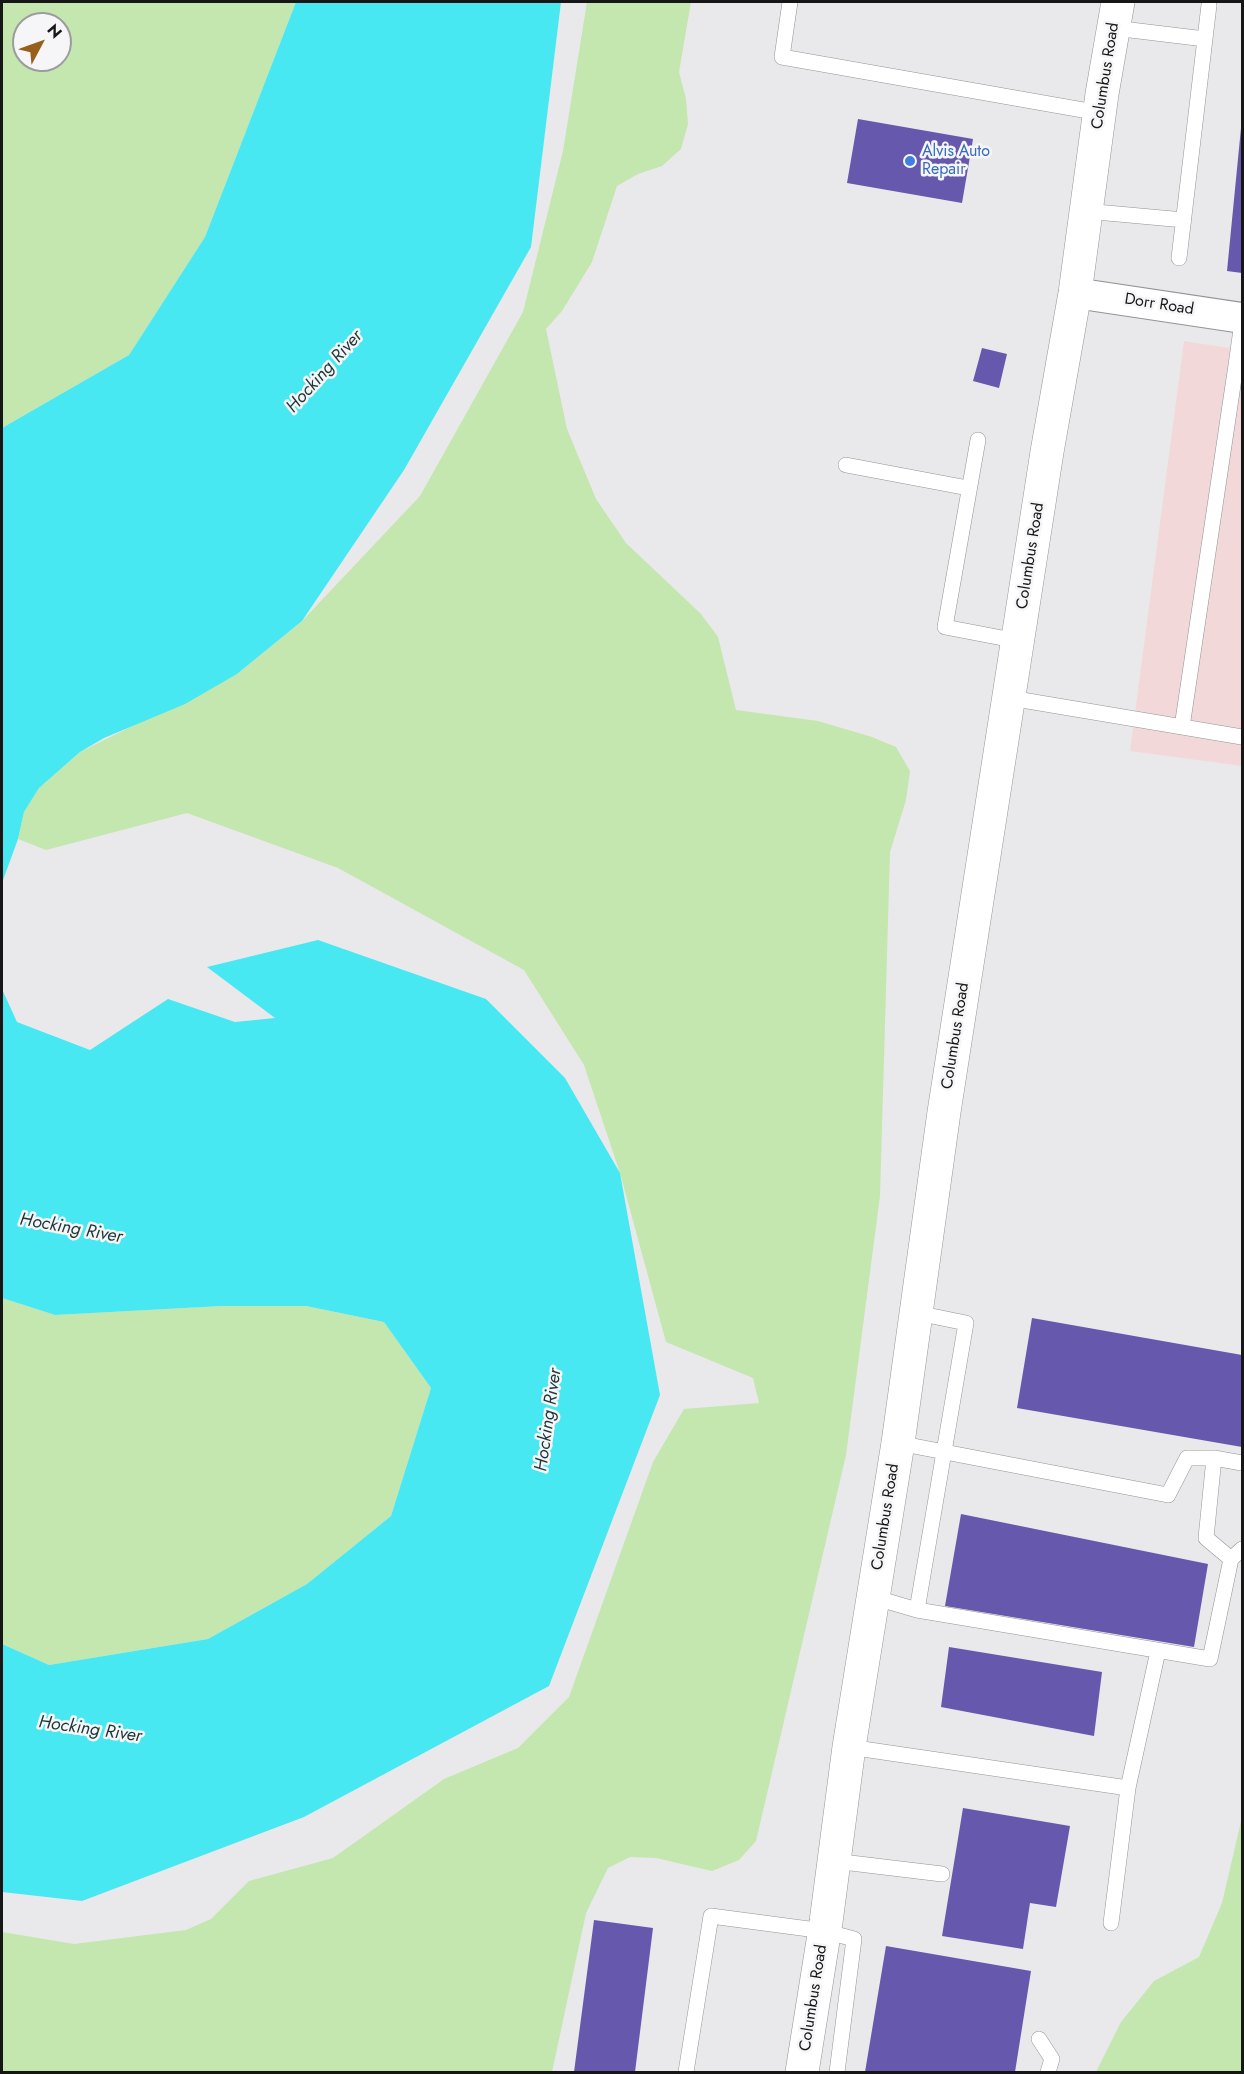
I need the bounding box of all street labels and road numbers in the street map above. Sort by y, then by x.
street label: Columbus Road [1088,21,1124,131]
street label: Dorr Road [1123,290,1195,320]
street label: Columbus Road [1013,501,1049,611]
street label: Columbus Road [938,981,974,1091]
street label: Columbus Road [868,1462,904,1572]
street label: Columbus Road [796,1943,832,2053]

